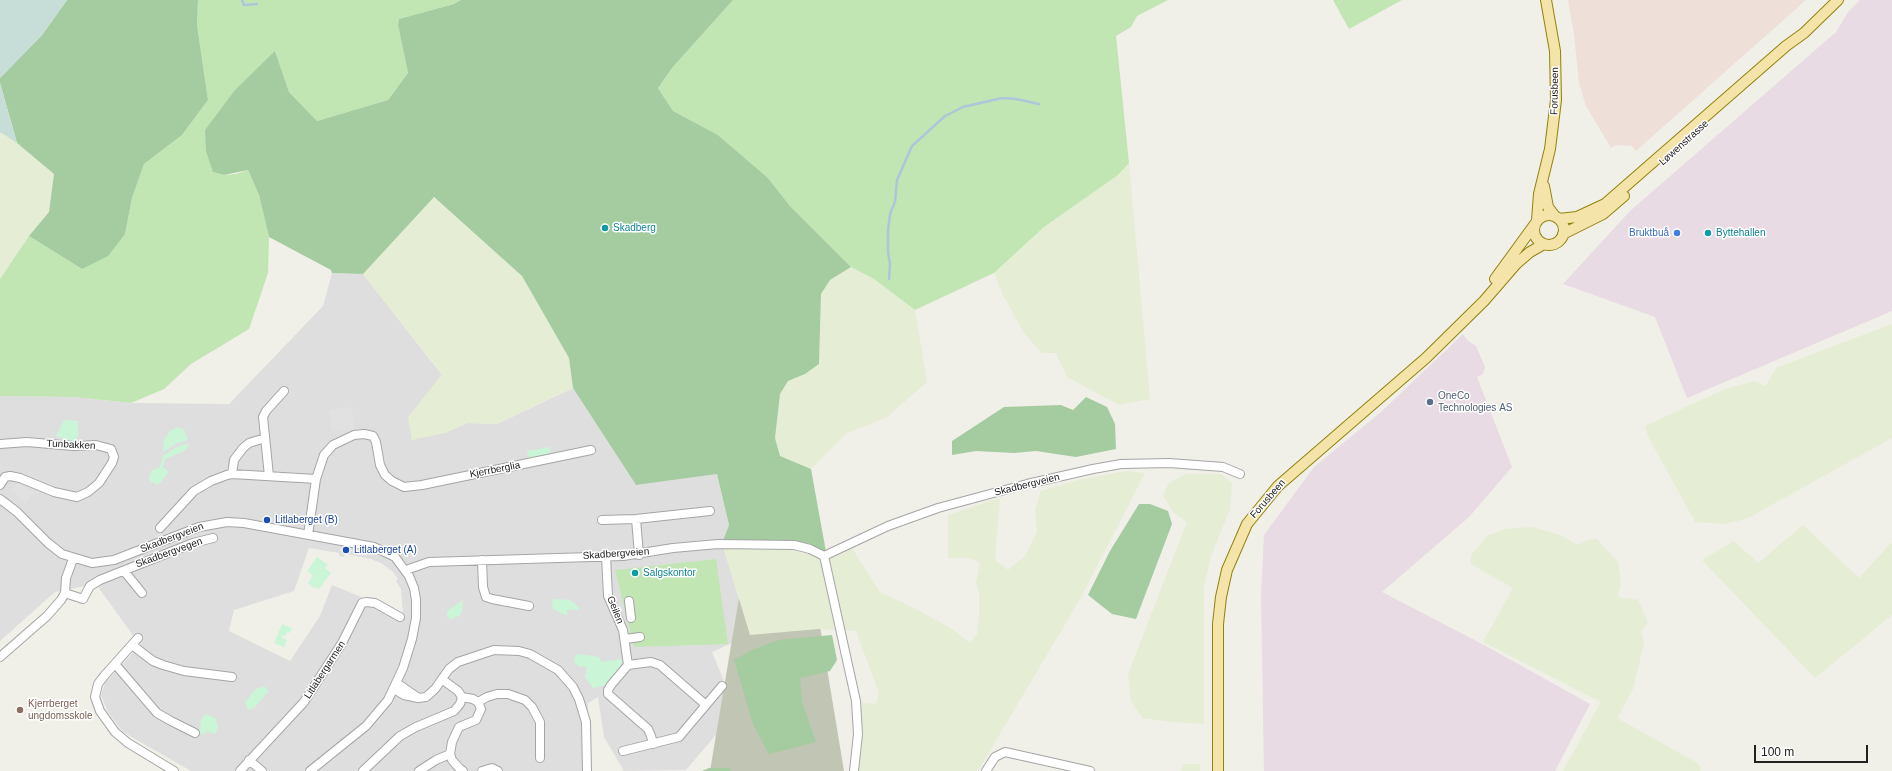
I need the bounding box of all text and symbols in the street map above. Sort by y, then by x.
street label: Forusbeen [1549,67,1561,115]
street label: Løwenstrasse [1657,118,1711,168]
place label: Skadberg [613,222,656,234]
marker: Skadberg [600,223,610,233]
place label: Bruktbuå [1629,227,1669,239]
place label: Byttehallen [1716,227,1765,239]
marker: Bruktbuå [1672,228,1682,238]
marker: Byttehallen [1703,228,1713,238]
place label: OneCo Technologies AS [1438,390,1512,414]
marker: OneCo Technologies AS [1425,397,1435,407]
street label: Tunbakken [46,438,96,452]
street label: Kjerrberglia [469,459,521,481]
street label: Skadbergveien [993,471,1061,499]
street label: Forusbeen [1248,477,1288,521]
place label: Litlaberget (B) [275,514,338,526]
marker: Litlaberget (B) [262,515,272,525]
street label: Skadbergveien [139,520,205,556]
street label: Skadbergvegen [134,535,204,571]
place label: Litlaberget (A) [354,544,417,556]
marker: Litlaberget (A) [341,545,351,555]
street label: Skadbergveien [582,546,650,562]
place label: Salgskontor [643,567,696,579]
marker: Salgskontor [630,568,640,578]
street label: Geilen [604,594,626,626]
street label: Litlabergarmen [302,639,348,701]
place label: Kjerrberget ungdomsskole [28,698,92,722]
marker: Kjerrberget ungdomsskole [15,705,25,715]
scale bar [1756,737,1870,763]
text: 100 m [1761,745,1794,759]

